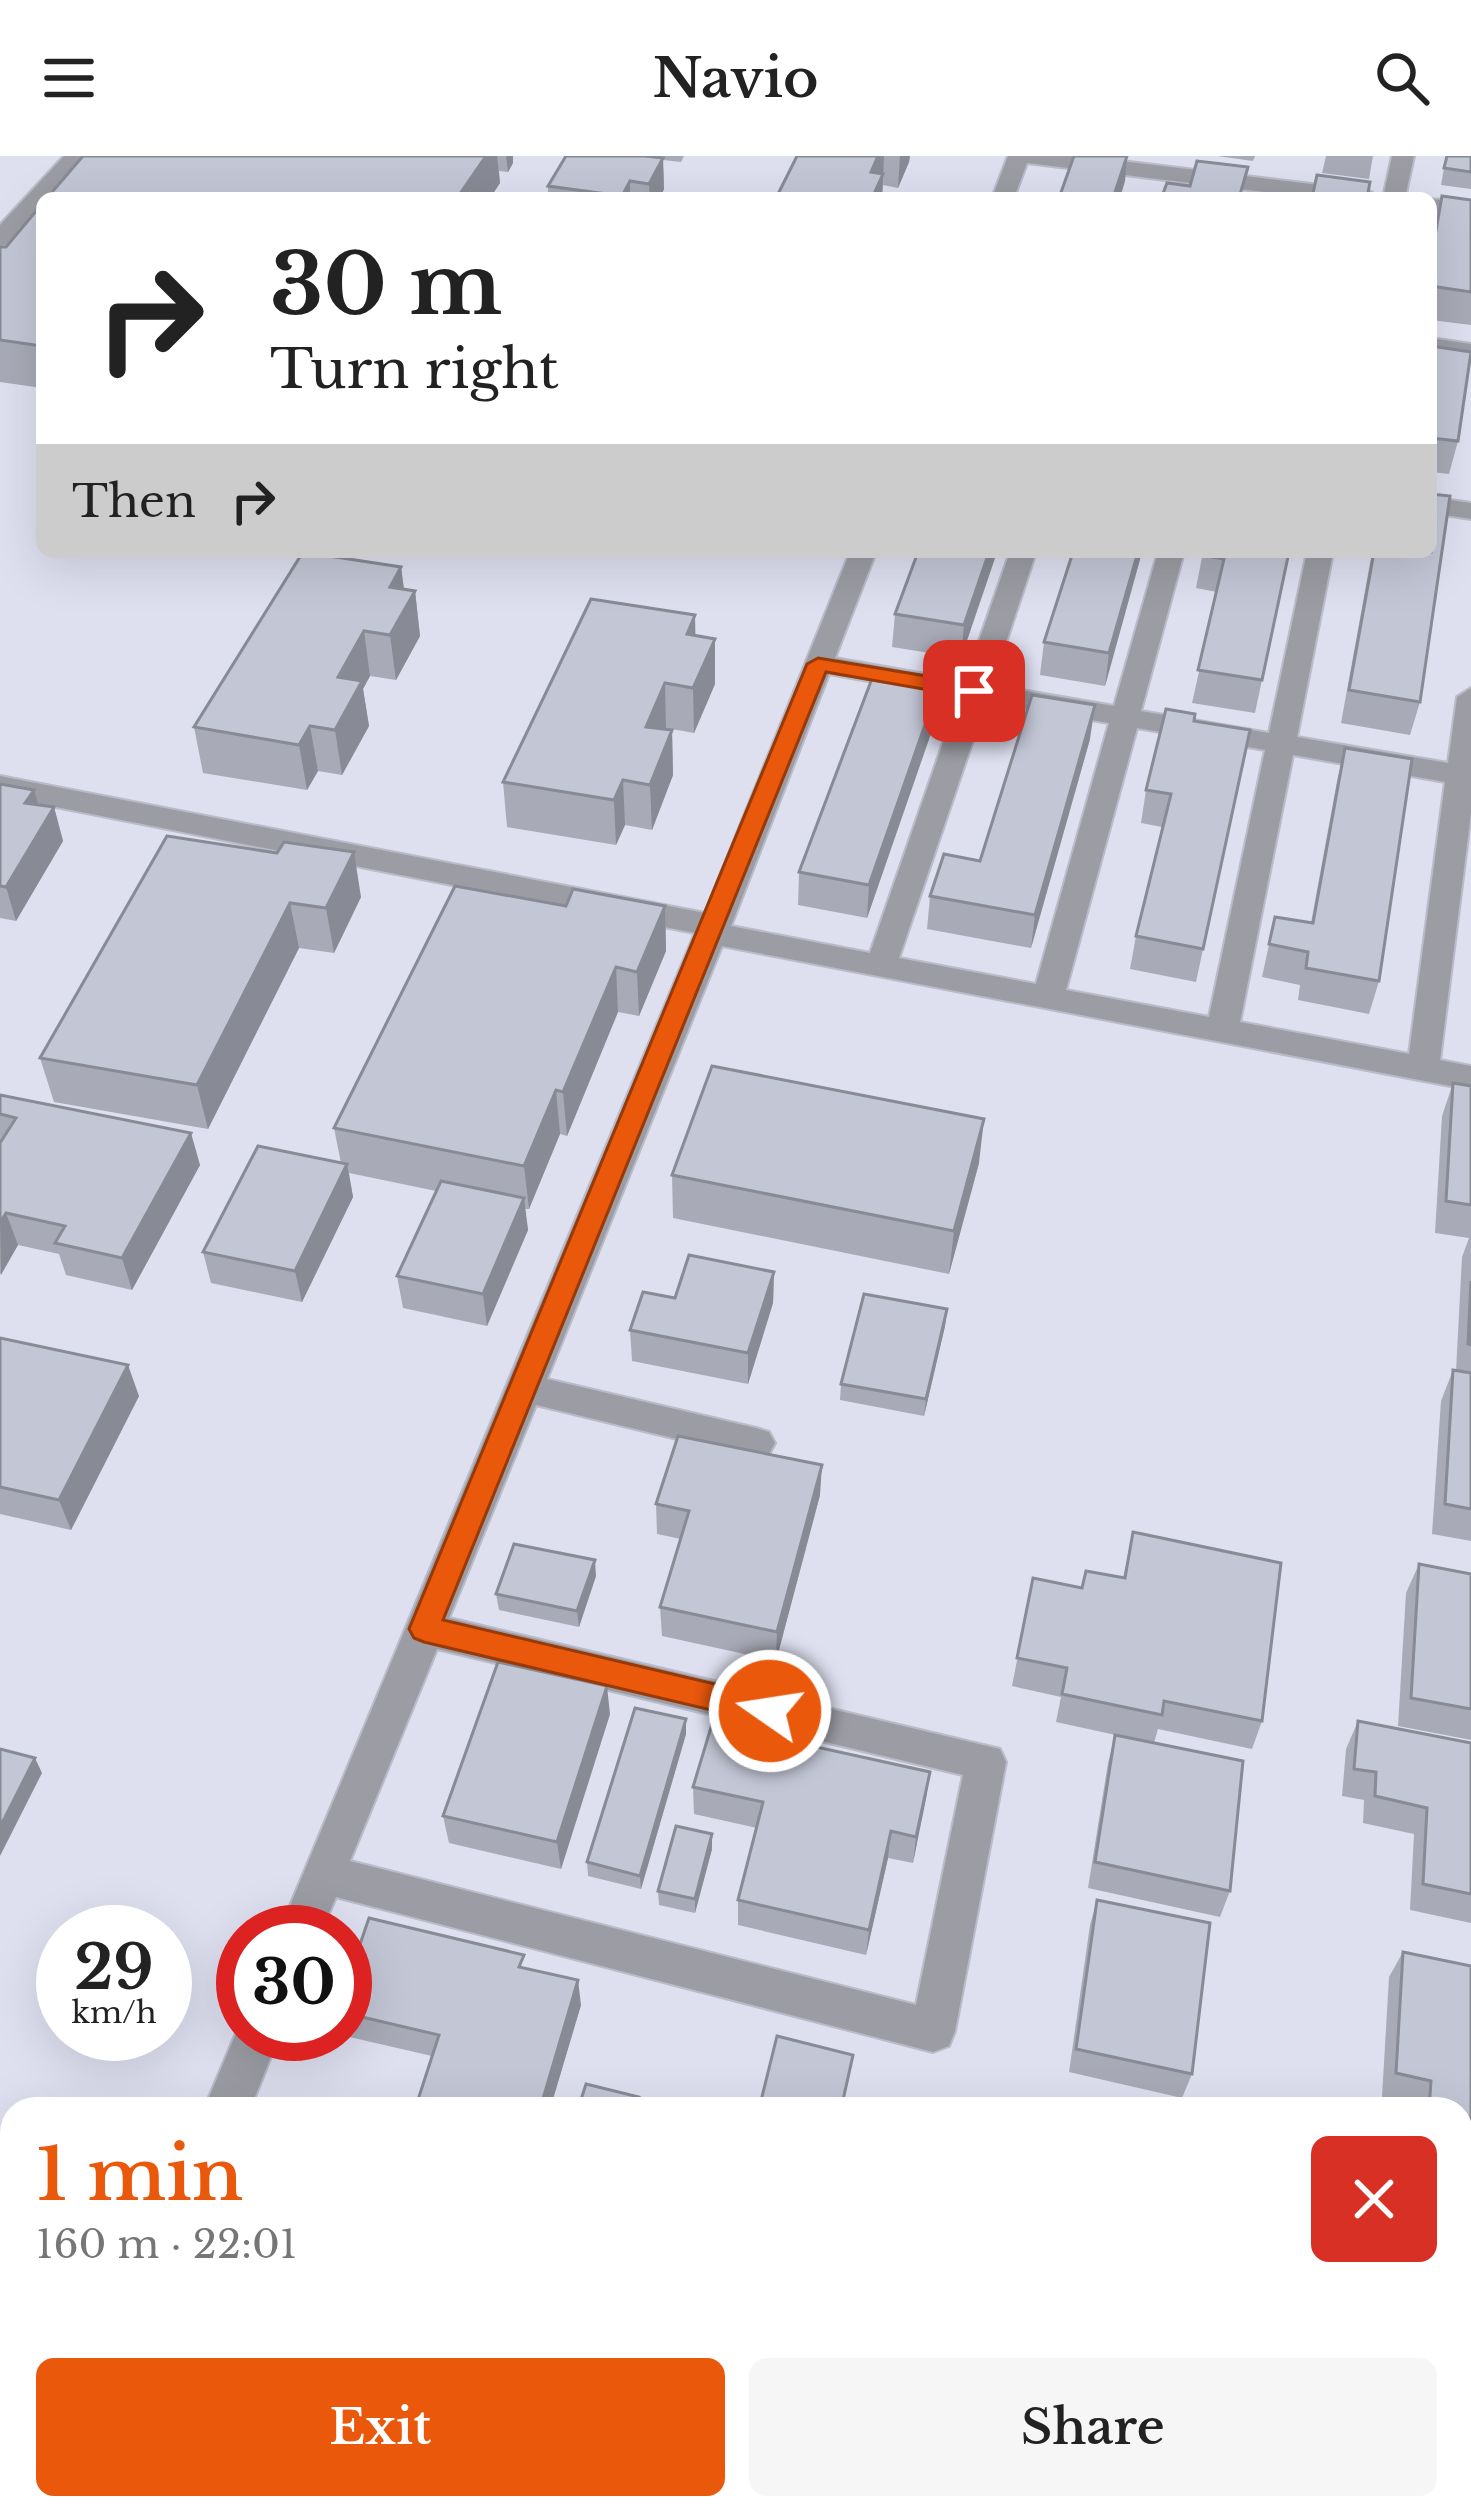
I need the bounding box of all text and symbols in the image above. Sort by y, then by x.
icon: menu [36,45,102,111]
text: Navio [653,45,818,112]
icon: search [1369,45,1435,111]
text: 30 m [270,233,502,337]
icon: right [72,240,228,396]
text: Turn right [270,336,559,403]
icon: right [220,468,286,534]
text: Then [72,473,196,529]
pin [923,640,1025,742]
icon: arrive [941,658,1007,724]
position arrow [707,1648,833,1774]
speed limit sign: 30 [216,1905,372,2061]
text: 29 [74,1931,154,2005]
text: km/h [71,1994,157,2031]
text: 1 min [36,2130,243,2219]
button: close [1311,2136,1437,2262]
text: 160 m · 22:01 [36,2220,297,2269]
button: Exit [36,2358,725,2496]
button: Share [749,2358,1437,2496]

